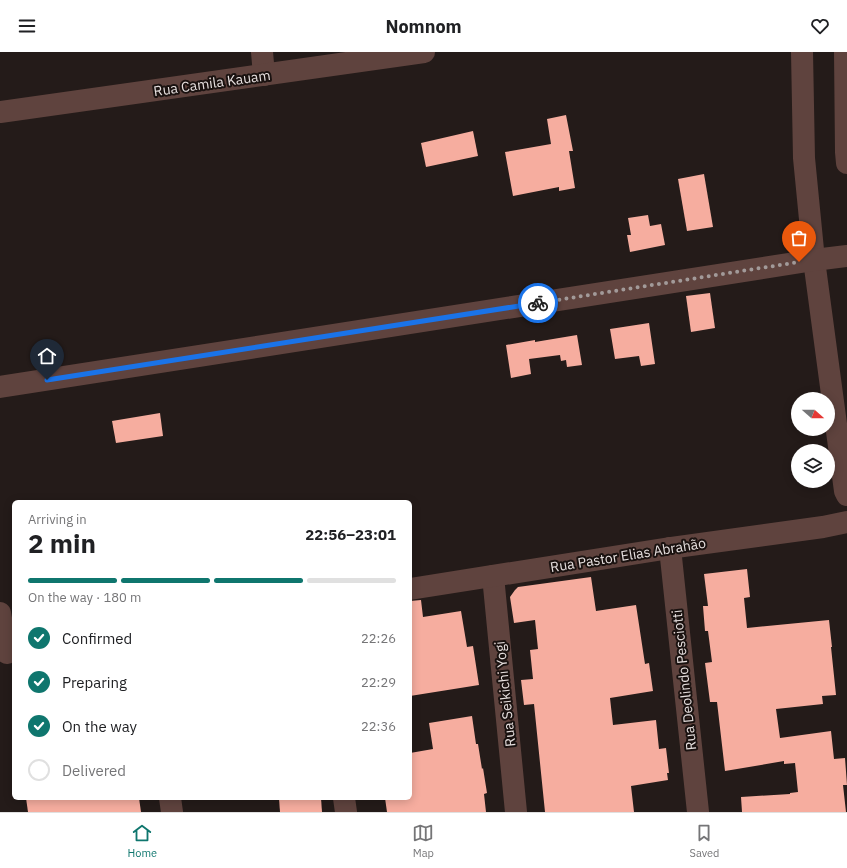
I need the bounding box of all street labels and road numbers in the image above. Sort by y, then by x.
street label: Rua Camila Kauam [152,66,272,100]
street label: Rua Pastor Elias Abrahão [549,534,707,576]
street label: Rua Deolindo Pesciotti [668,609,700,751]
street label: Rua Seikichi Yogi [491,640,519,748]

